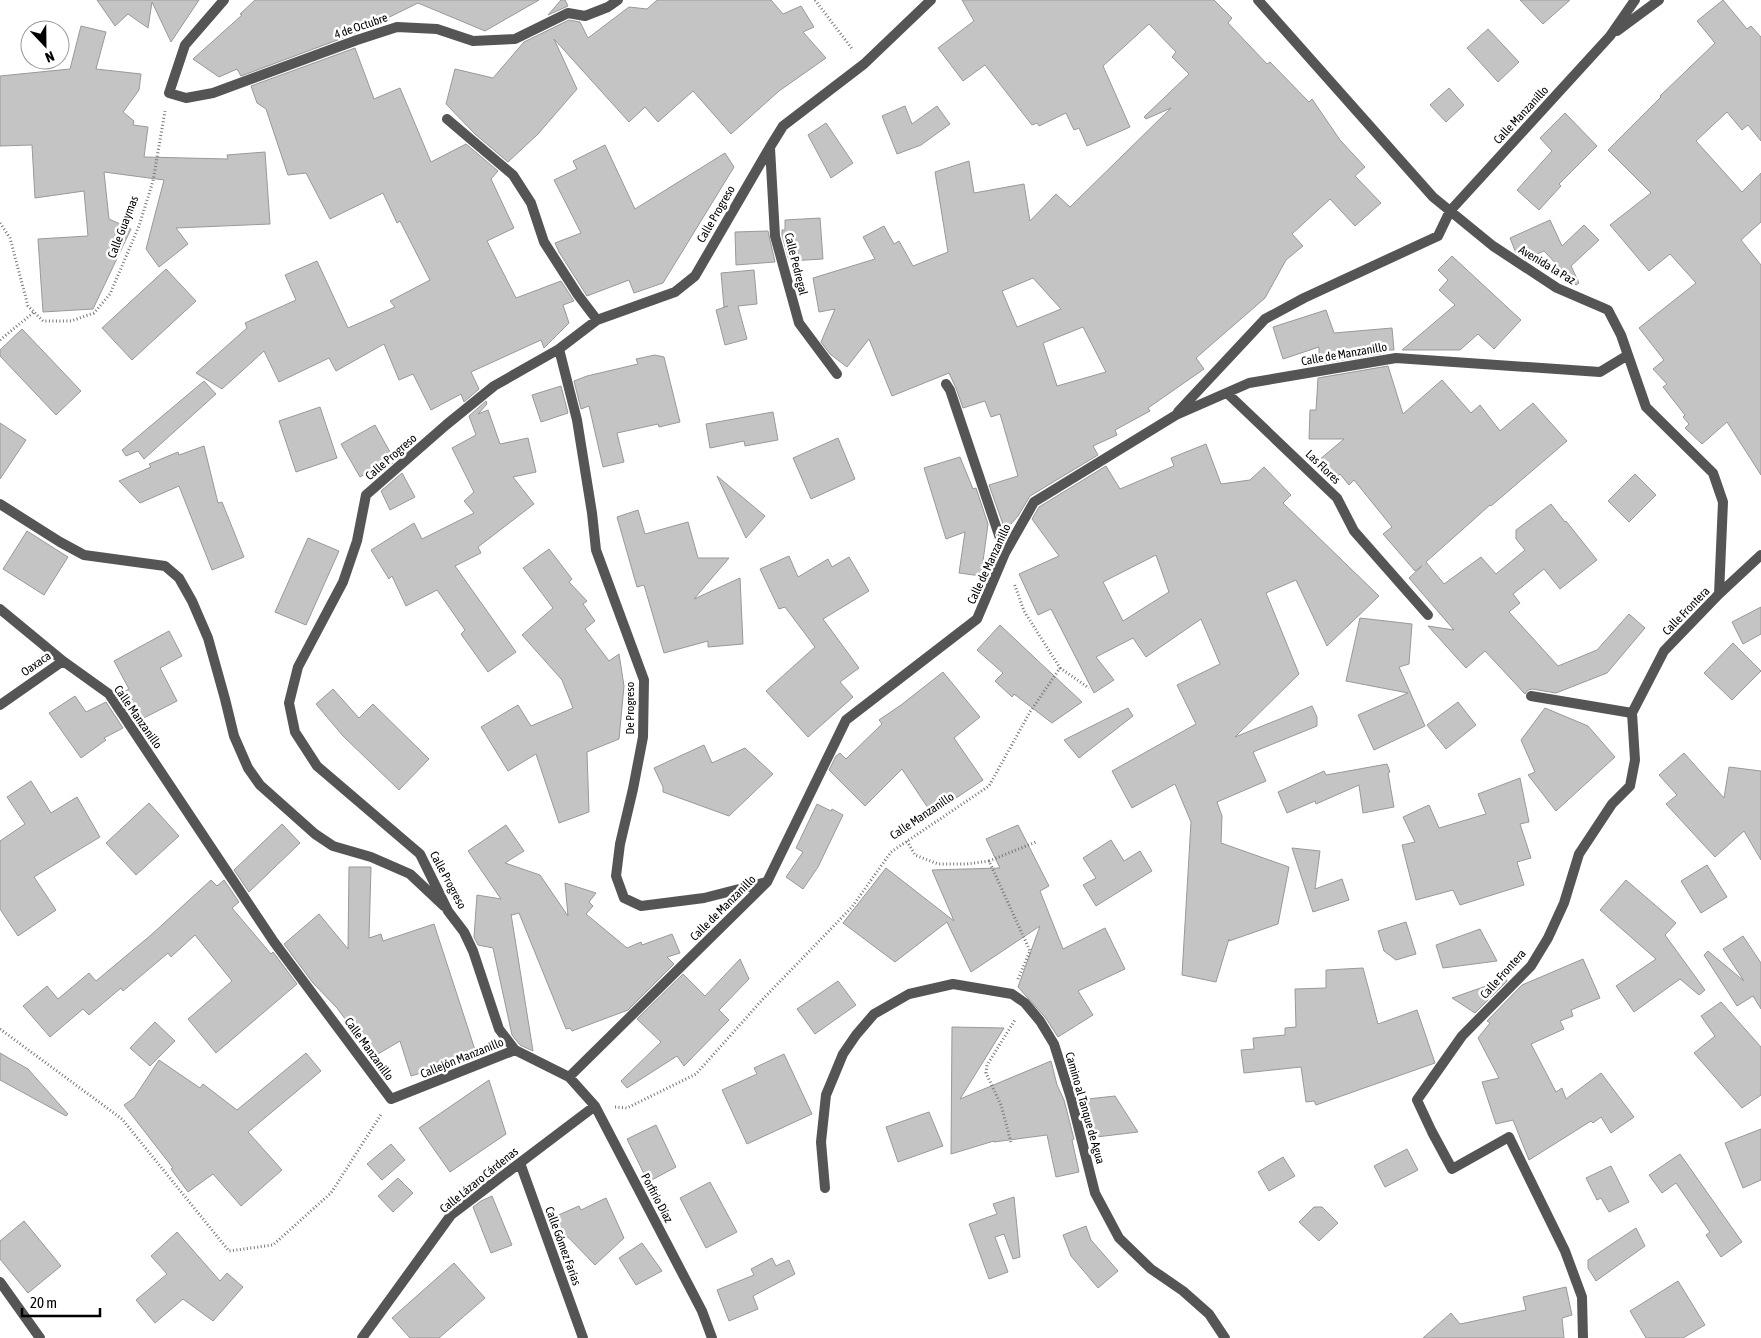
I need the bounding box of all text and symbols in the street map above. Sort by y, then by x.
street label: 4 de Octubre [333,10,389,42]
north arrow [20,20,70,70]
text: N [43,48,57,66]
street label: Calle Manzanillo [1491,83,1552,147]
street label: Calle Progreso [694,183,738,245]
street label: Calle Guaymas [105,194,141,260]
street label: Calle Pedregal [781,231,811,297]
street label: Avenida la Paz [1516,243,1578,288]
street label: Calle de Manzanillo [1300,340,1388,368]
street label: Calle Progreso [362,431,420,483]
street label: Las Flores [1303,447,1343,487]
street label: Calle de Manzanillo [964,521,1014,606]
street label: Calle Frontera [1660,584,1712,638]
street label: Oaxaca [18,649,54,679]
street label: De Progreso [623,681,637,734]
street label: Calle Manzanillo [111,683,165,752]
street label: Calle Manzanillo [887,789,957,843]
street label: Calle Progreso [427,849,469,912]
street label: Calle de Manzanillo [687,872,759,944]
street label: Calle Frontera [1477,946,1529,1002]
street label: Calle Manzanillo [342,1015,397,1083]
street label: Callejón Manzanillo [418,1035,506,1081]
street label: Camino al Tanque de Agua [1062,1051,1108,1165]
street label: Calle Lázaro Cárdenas [437,1144,521,1216]
street label: Porfirio Díaz [638,1171,676,1226]
street label: Calle Gómez Farías [542,1205,584,1287]
scale bar [22,1286,100,1318]
text: 20 m [30,1294,57,1311]

